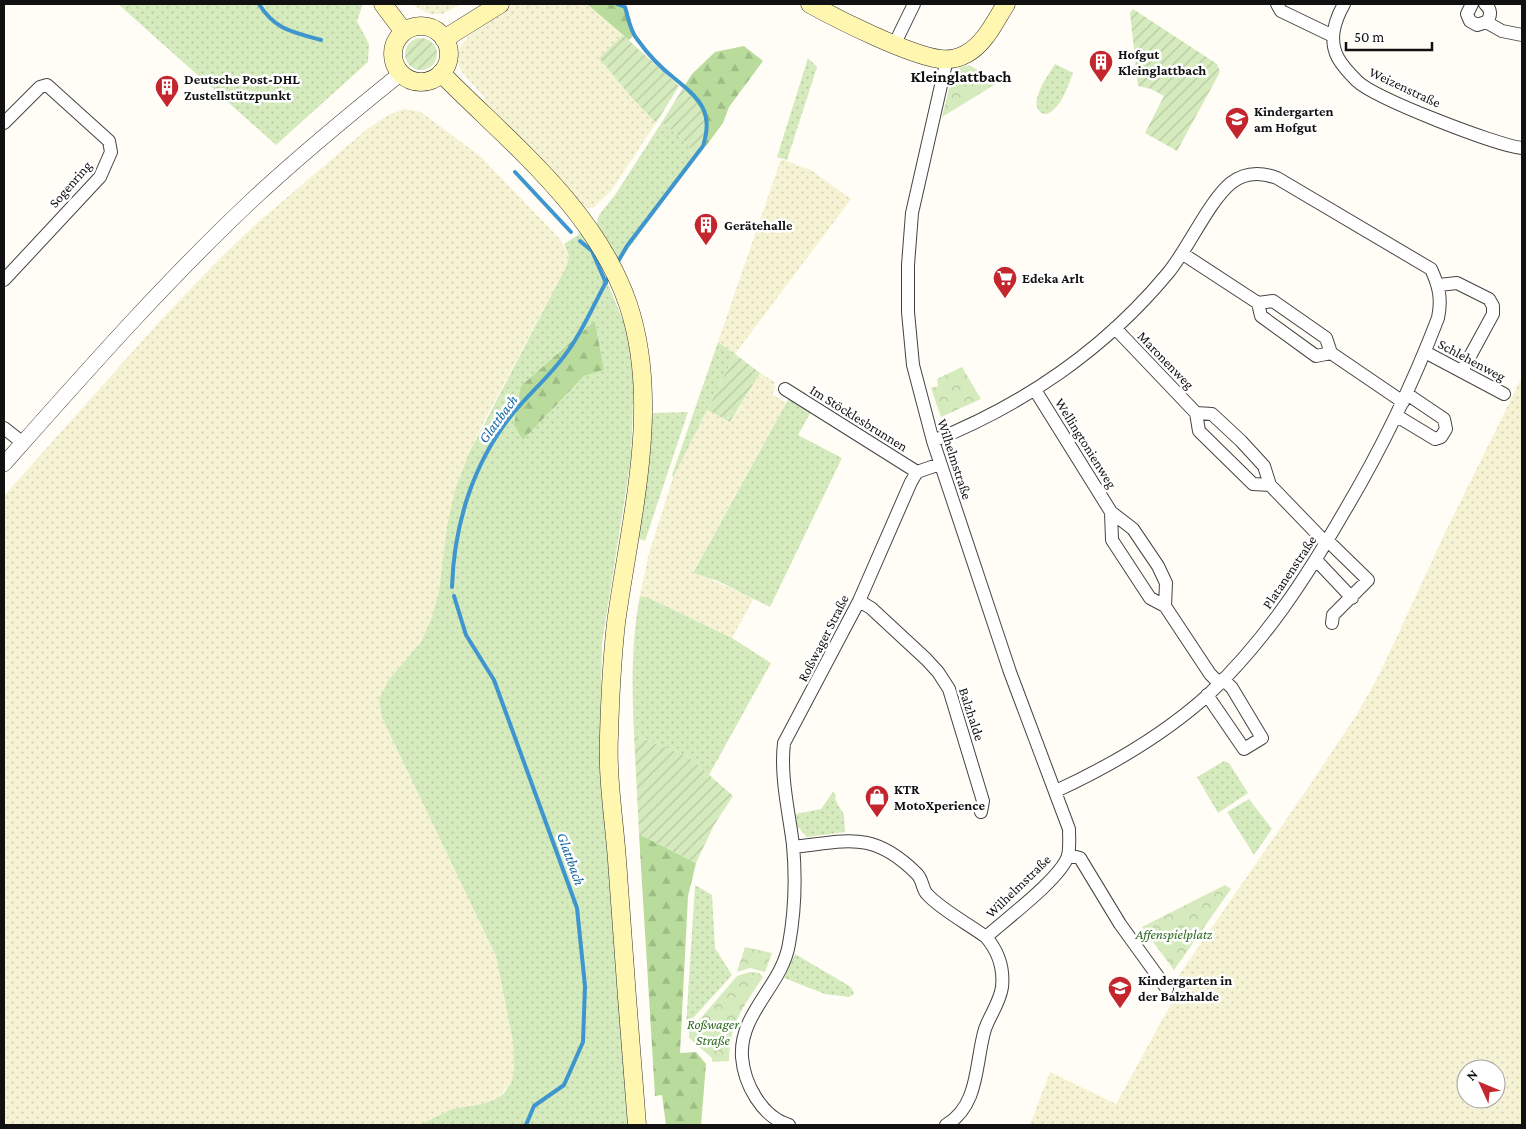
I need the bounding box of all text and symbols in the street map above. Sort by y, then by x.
scale bar [1346,20,1432,52]
text: 50 m [1354,29,1384,45]
place label: Hofgut Kleinglattbach [1118,46,1206,78]
building icon: Hofgut Kleinglattbach [1088,49,1114,83]
street label: Weizenstraße [1367,63,1443,111]
district label: Kleinglattbach [911,68,1012,85]
place label: Deutsche Post-DHL Zustellstützpunkt [184,71,300,103]
building icon: Deutsche Post-DHL Zustellstützpunkt [154,74,180,108]
place label: Kindergarten am Hofgut [1254,103,1333,135]
school or university icon: Kindergarten am Hofgut [1224,106,1250,140]
street label: Sogenring [45,157,95,211]
building icon: Gerätehalle [693,212,719,246]
place label: Gerätehalle [724,217,793,233]
supermarket icon: Edeka Arlt [992,265,1018,299]
place label: Edeka Arlt [1022,270,1085,286]
street label: Maronenweg [1135,328,1198,392]
street label: Schlehenweg [1436,336,1509,385]
street label: Im Stöcklesbrunnen [807,382,911,455]
water label: Glattbach [475,392,521,446]
street label: Wellingtonienweg [1052,395,1120,491]
street label: Wilhelmstraße [934,417,976,501]
street label: Platanenstraße [1259,532,1319,612]
street label: Roßwager Straße [794,592,852,684]
street label: Balzhalde [956,685,988,743]
place label: KTR MotoXperience [894,781,986,813]
shop icon: KTR MotoXperience [864,784,890,818]
water label: Glattbach [554,830,588,888]
street label: Wilhelmstraße [982,851,1054,921]
park label: Affenspielplatz [1135,926,1213,942]
place label: Kindergarten in der Balzhalde [1138,972,1232,1004]
school or university icon: Kindergarten in der Balzhalde [1107,975,1133,1009]
park label: Roßwager Straße [687,1016,740,1048]
north arrow [1456,1059,1506,1109]
text: N [1463,1066,1481,1084]

